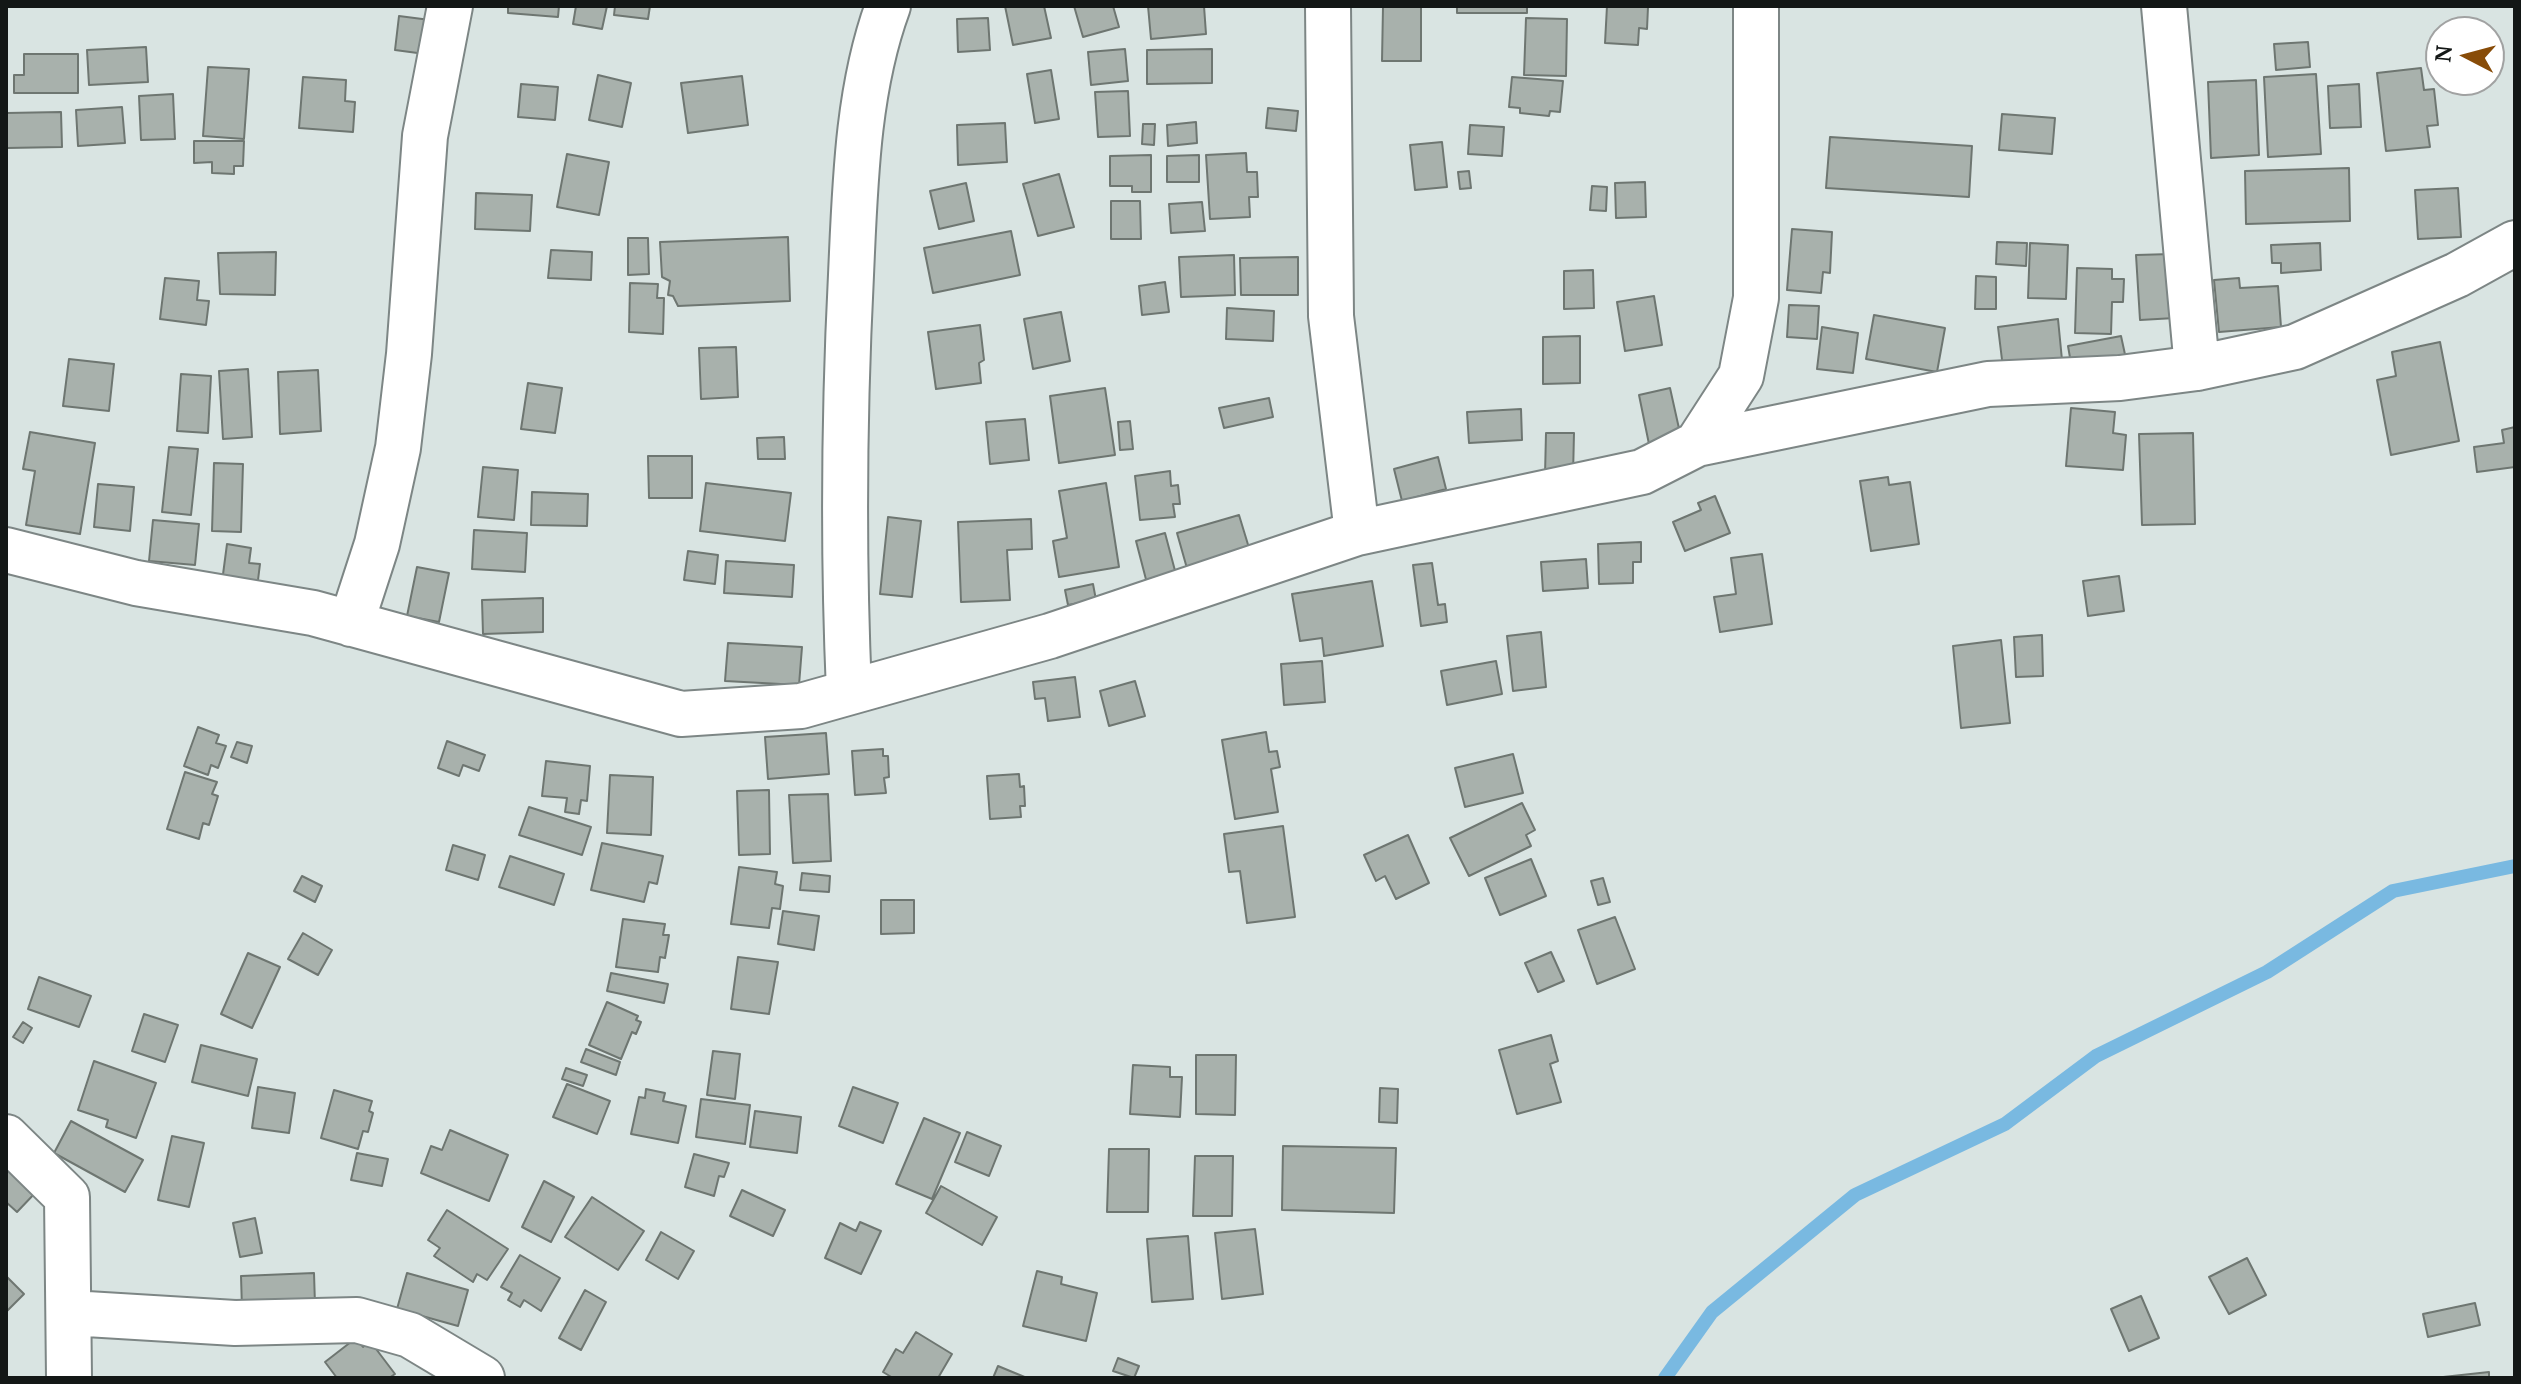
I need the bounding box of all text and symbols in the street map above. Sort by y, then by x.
north arrow [2425,16,2505,96]
text: N [2427,44,2458,63]

